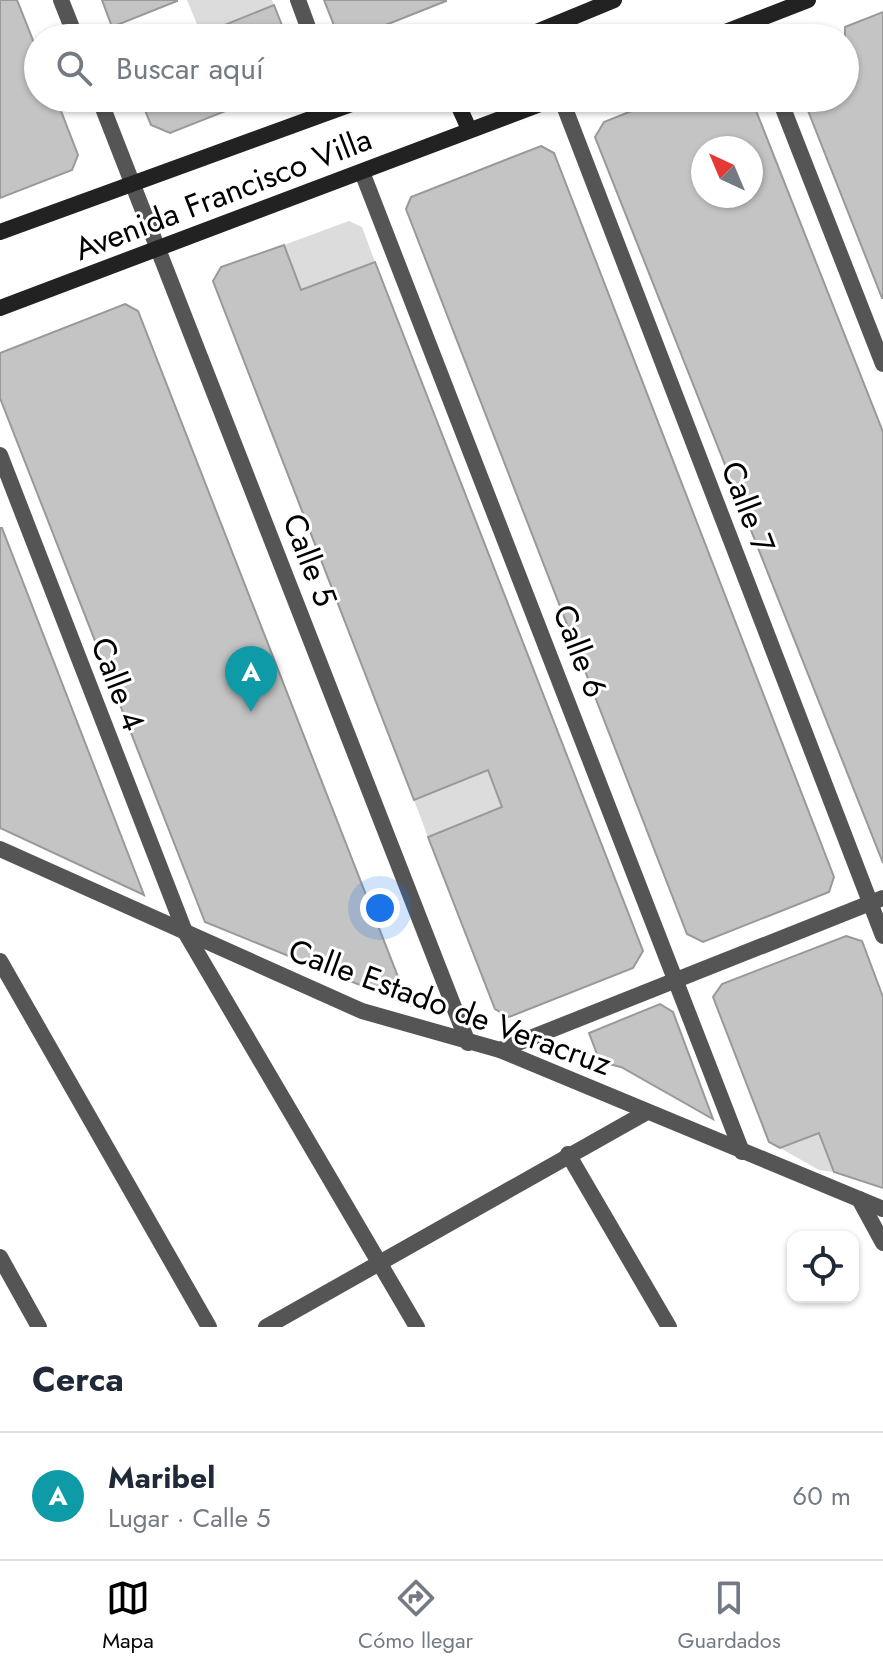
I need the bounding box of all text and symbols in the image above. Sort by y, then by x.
search box [24,24,859,112]
icon: search [52,46,96,90]
text: Buscar aquí [116,47,264,90]
street label: Avenida Francisco Villa [68,116,378,272]
north arrow [691,136,763,208]
street label: Calle 7 [710,454,787,560]
street label: Calle 5 [271,507,349,613]
street label: Calle 6 [541,598,619,704]
street label: Calle 4 [79,631,157,737]
pin: A [225,646,277,712]
your location [360,888,400,928]
street label: Calle Estado de Veracruz [282,927,618,1087]
map controls [787,1231,859,1303]
button: locate [787,1231,859,1303]
text: Cerca [32,1355,124,1404]
text: Maribel [108,1456,215,1499]
text: A [48,1477,68,1515]
text: 60 m [792,1477,851,1515]
text: Lugar · Calle 5 [108,1499,271,1537]
tab: Mapa [102,1576,154,1656]
tab: Cómo llegar [358,1576,473,1656]
tab: Guardados [677,1576,781,1656]

